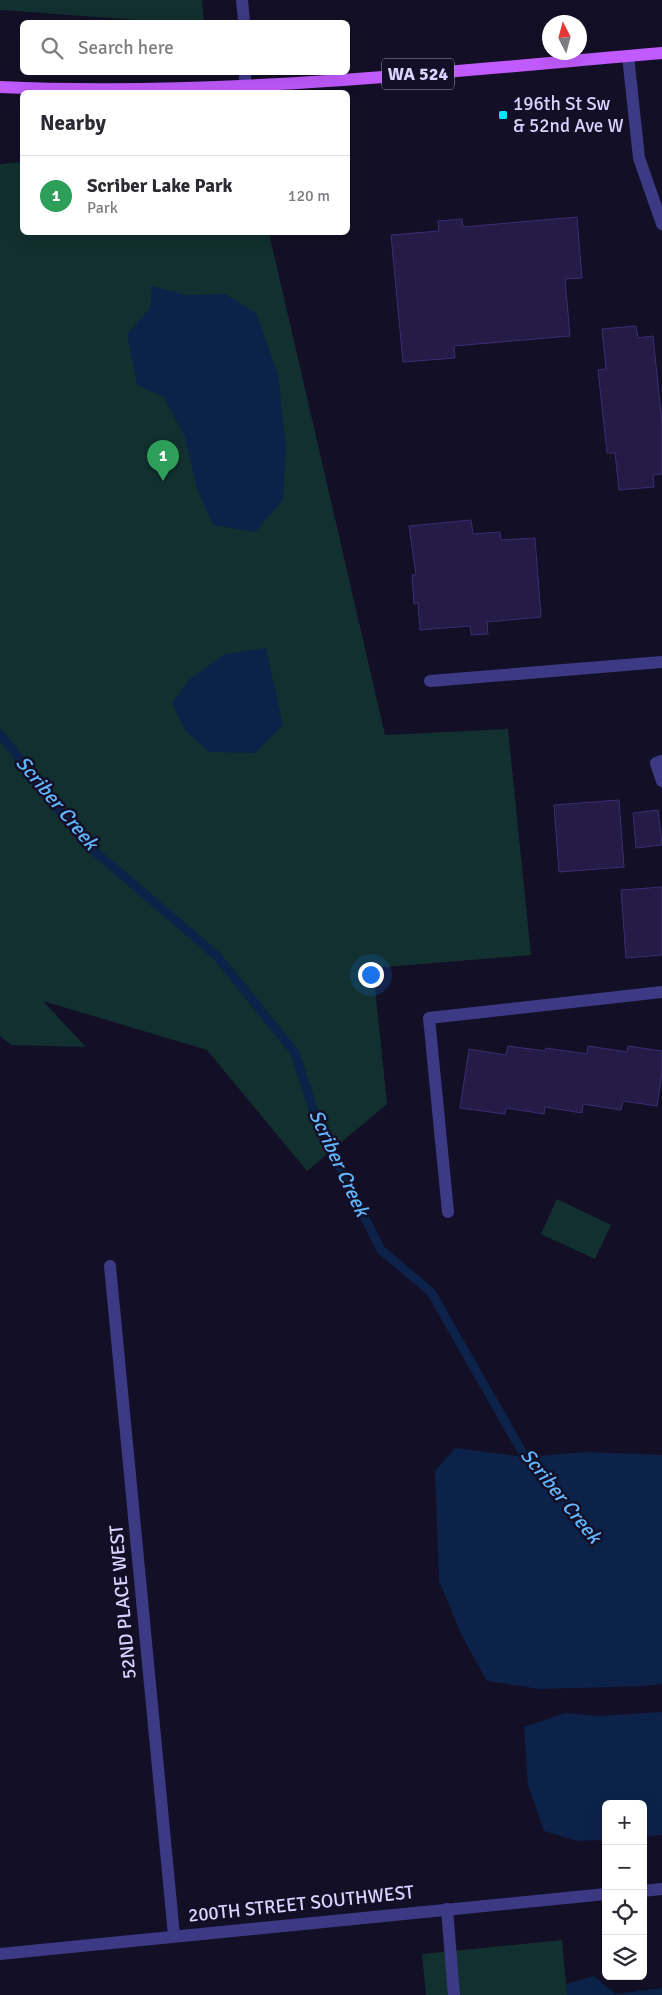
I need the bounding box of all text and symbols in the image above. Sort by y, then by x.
north arrow [542,15,587,60]
search box [20,20,350,75]
icon: search [38,34,66,62]
text: Search here [78,36,174,60]
road number: WA 524 [382,59,454,90]
place label: 196th St Sw & 52nd Ave W [513,92,624,138]
marker: 196th St Sw & 52nd Ave W [497,109,509,121]
text: Nearby [40,110,106,136]
text: Scriber Lake Park [87,174,232,198]
text: 1 [52,186,60,206]
text: 120 m [288,186,330,206]
text: Park [87,198,118,218]
pin: 1 [147,440,179,481]
water label: Scriber Creek [10,751,105,857]
your location [358,962,384,988]
water label: Scriber Creek [303,1106,375,1222]
water label: Scriber Creek [515,1443,608,1550]
street label: 52ND PLACE WEST [104,1523,142,1680]
map controls [602,1800,647,1980]
button: + [602,1800,647,1845]
button: − [602,1845,647,1890]
street label: 200TH STREET SOUTHWEST [187,1880,416,1928]
button: locate [602,1890,647,1935]
button: layers [602,1935,647,1980]

